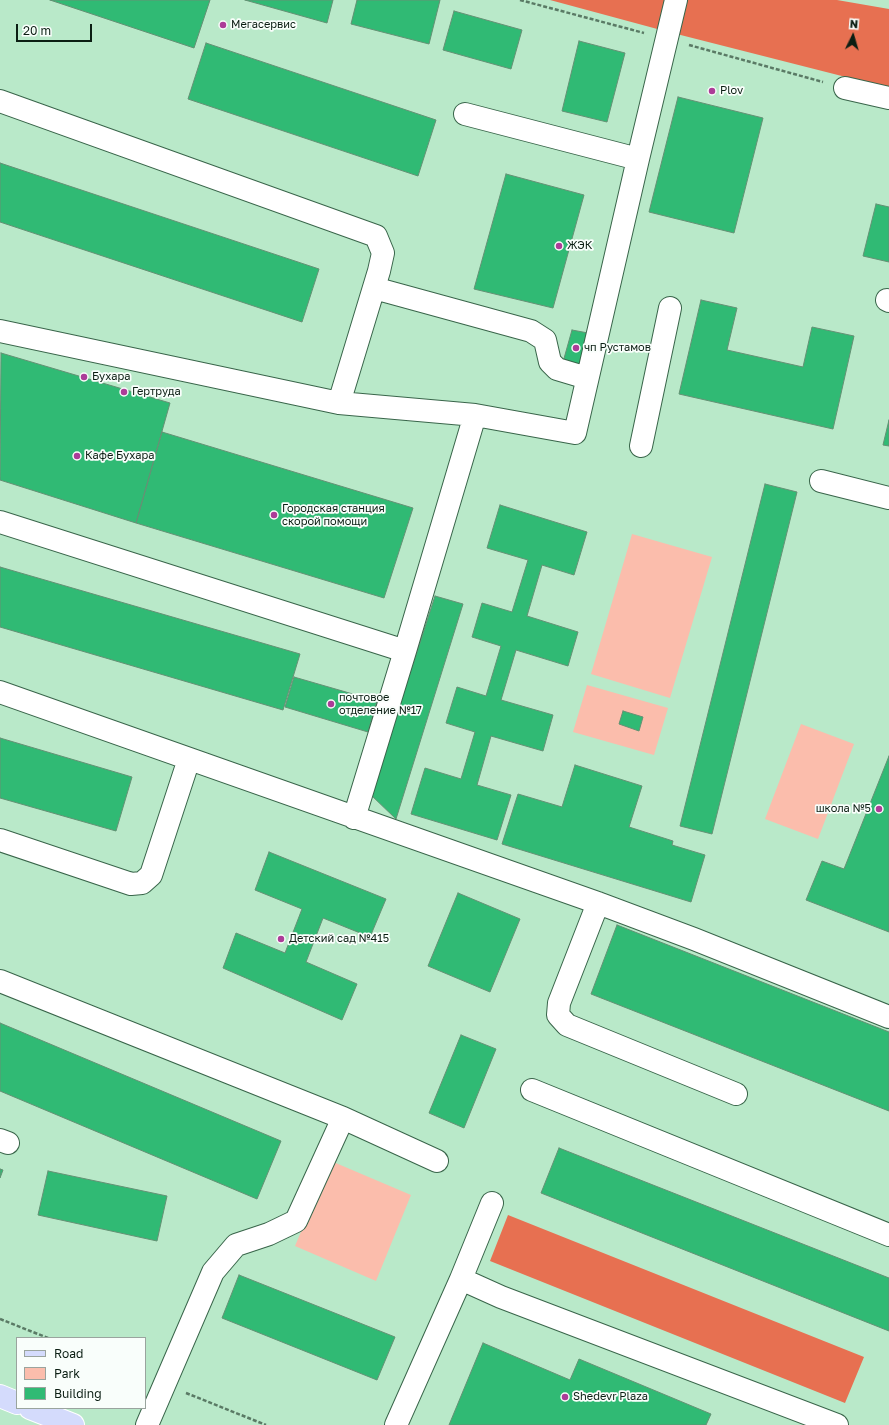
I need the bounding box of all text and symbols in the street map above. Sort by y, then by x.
scale bar [18,16,94,42]
north arrow [833,16,873,56]
text: N [849,17,859,30]
place label: Мегасервис [231,18,296,32]
marker: Мегасервис [218,20,228,30]
text: 20 m [23,23,51,38]
place label: Plov [720,84,743,98]
marker: Plov [707,86,717,96]
place label: ЖЭК [567,239,593,253]
marker: ЖЭК [554,241,564,251]
place label: чп Рустамов [584,341,651,355]
marker: чп Рустамов [571,343,581,353]
place label: Бухара [92,370,130,384]
marker: Бухара [79,372,89,382]
place label: Гертруда [132,385,181,399]
marker: Гертруда [119,387,129,397]
place label: Кафе Бухара [85,449,154,463]
marker: Кафе Бухара [72,451,82,461]
place label: Городская станция скорой помощи [282,502,385,528]
marker: Городская станция скорой помощи [269,510,279,520]
place label: почтовое отделение №17 [339,691,422,717]
marker: почтовое отделение №17 [326,699,336,709]
place label: школа №5 [816,802,871,816]
marker: школа №5 [874,804,884,814]
place label: Детский сад №415 [289,932,389,946]
marker: Детский сад №415 [276,934,286,944]
legend [16,1337,146,1409]
text: Road [54,1346,83,1361]
text: Park [54,1366,80,1381]
text: Building [54,1386,102,1401]
place label: Shedevr Plaza [573,1390,648,1404]
marker: Shedevr Plaza [560,1392,570,1402]

